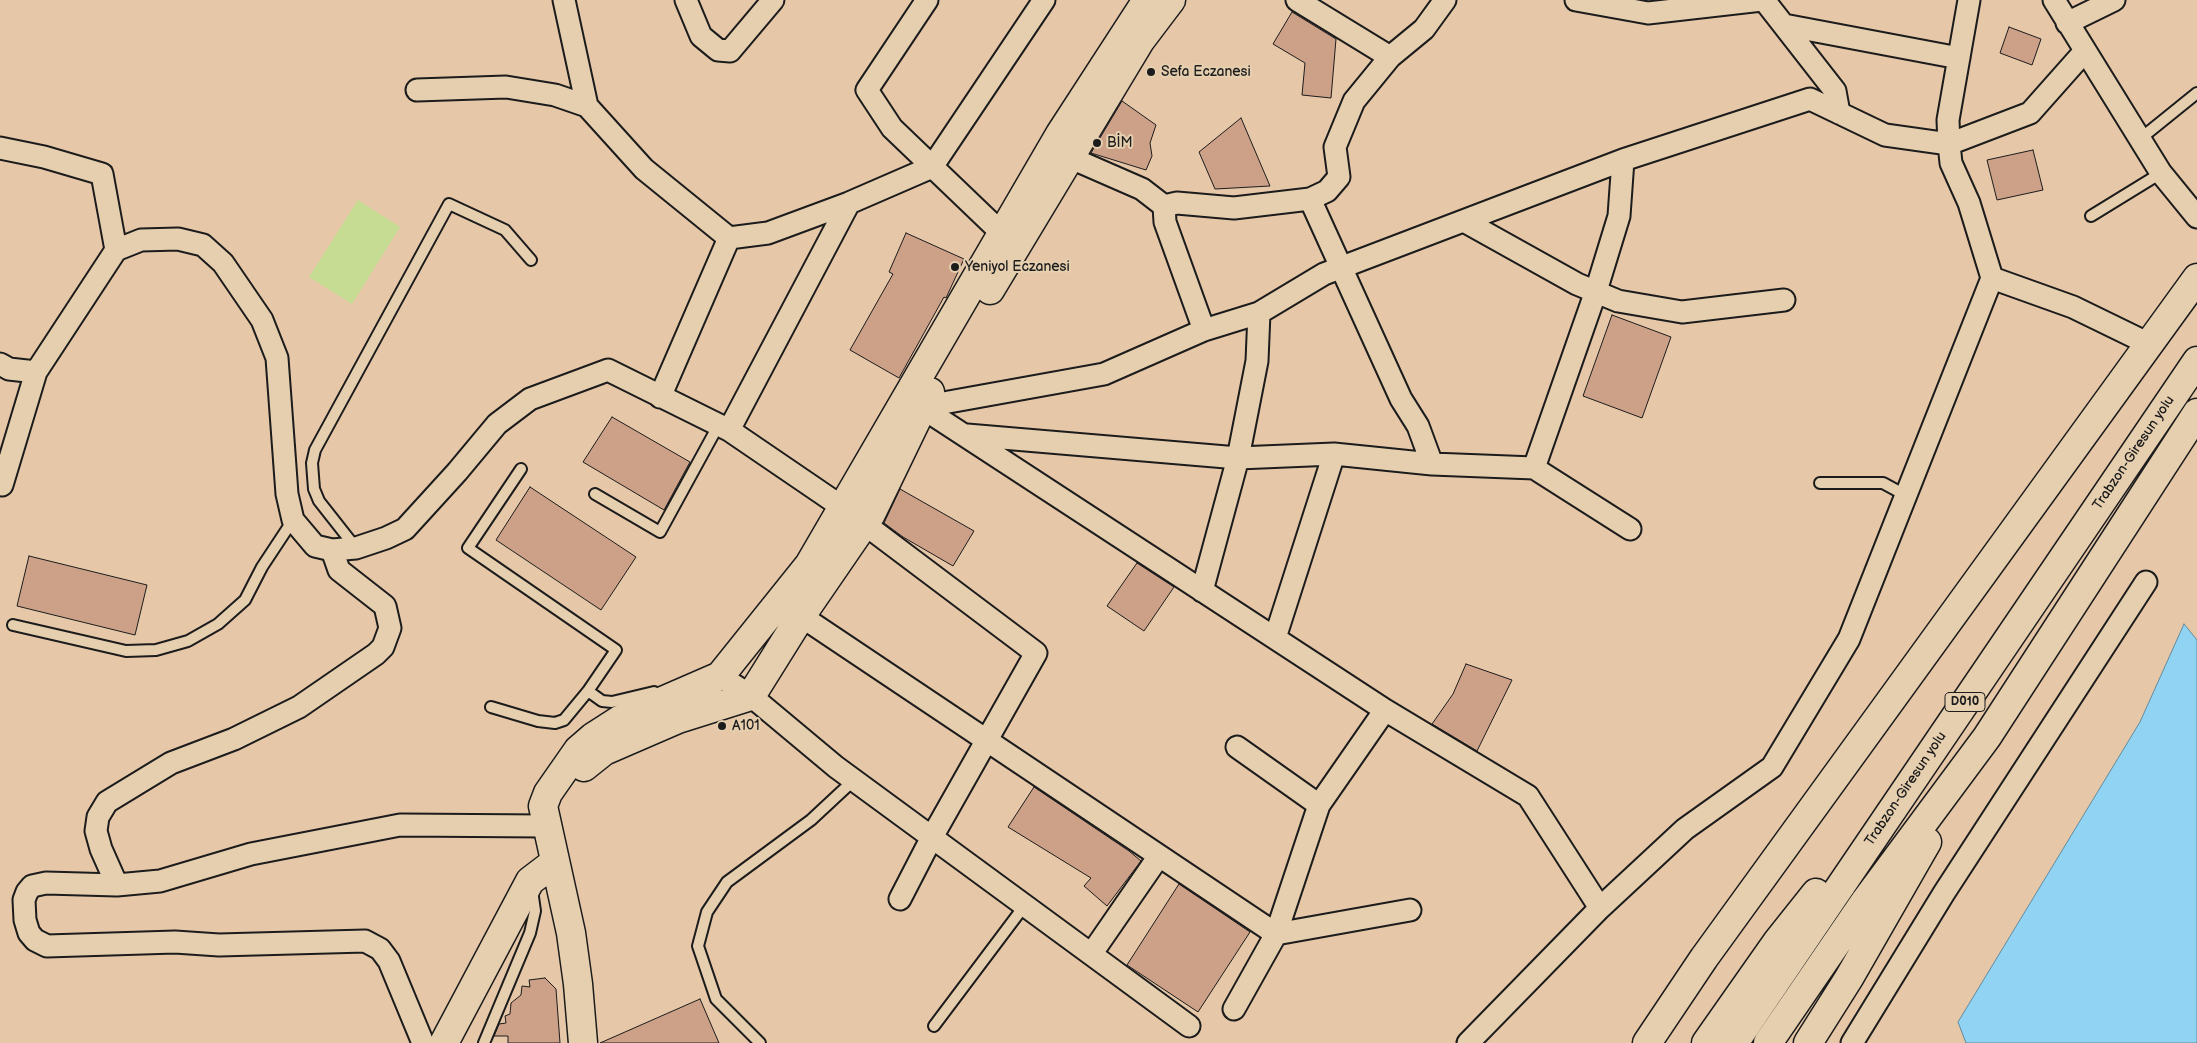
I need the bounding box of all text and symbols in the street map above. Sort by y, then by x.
place label: Sefa Eczanesi [1161,64,1251,80]
marker: Sefa Eczanesi [1145,66,1157,78]
place label: BİM [1107,135,1133,151]
marker: BİM [1091,137,1103,149]
place label: Yeniyol Eczanesi [965,259,1070,275]
marker: Yeniyol Eczanesi [949,261,961,273]
street label: Trabzon-Giresun yolu [2090,393,2178,513]
road number: D010 [1945,692,1985,712]
place label: A101 [732,718,760,734]
marker: A101 [716,720,728,732]
street label: Trabzon-Giresun yolu [1862,729,1950,849]

